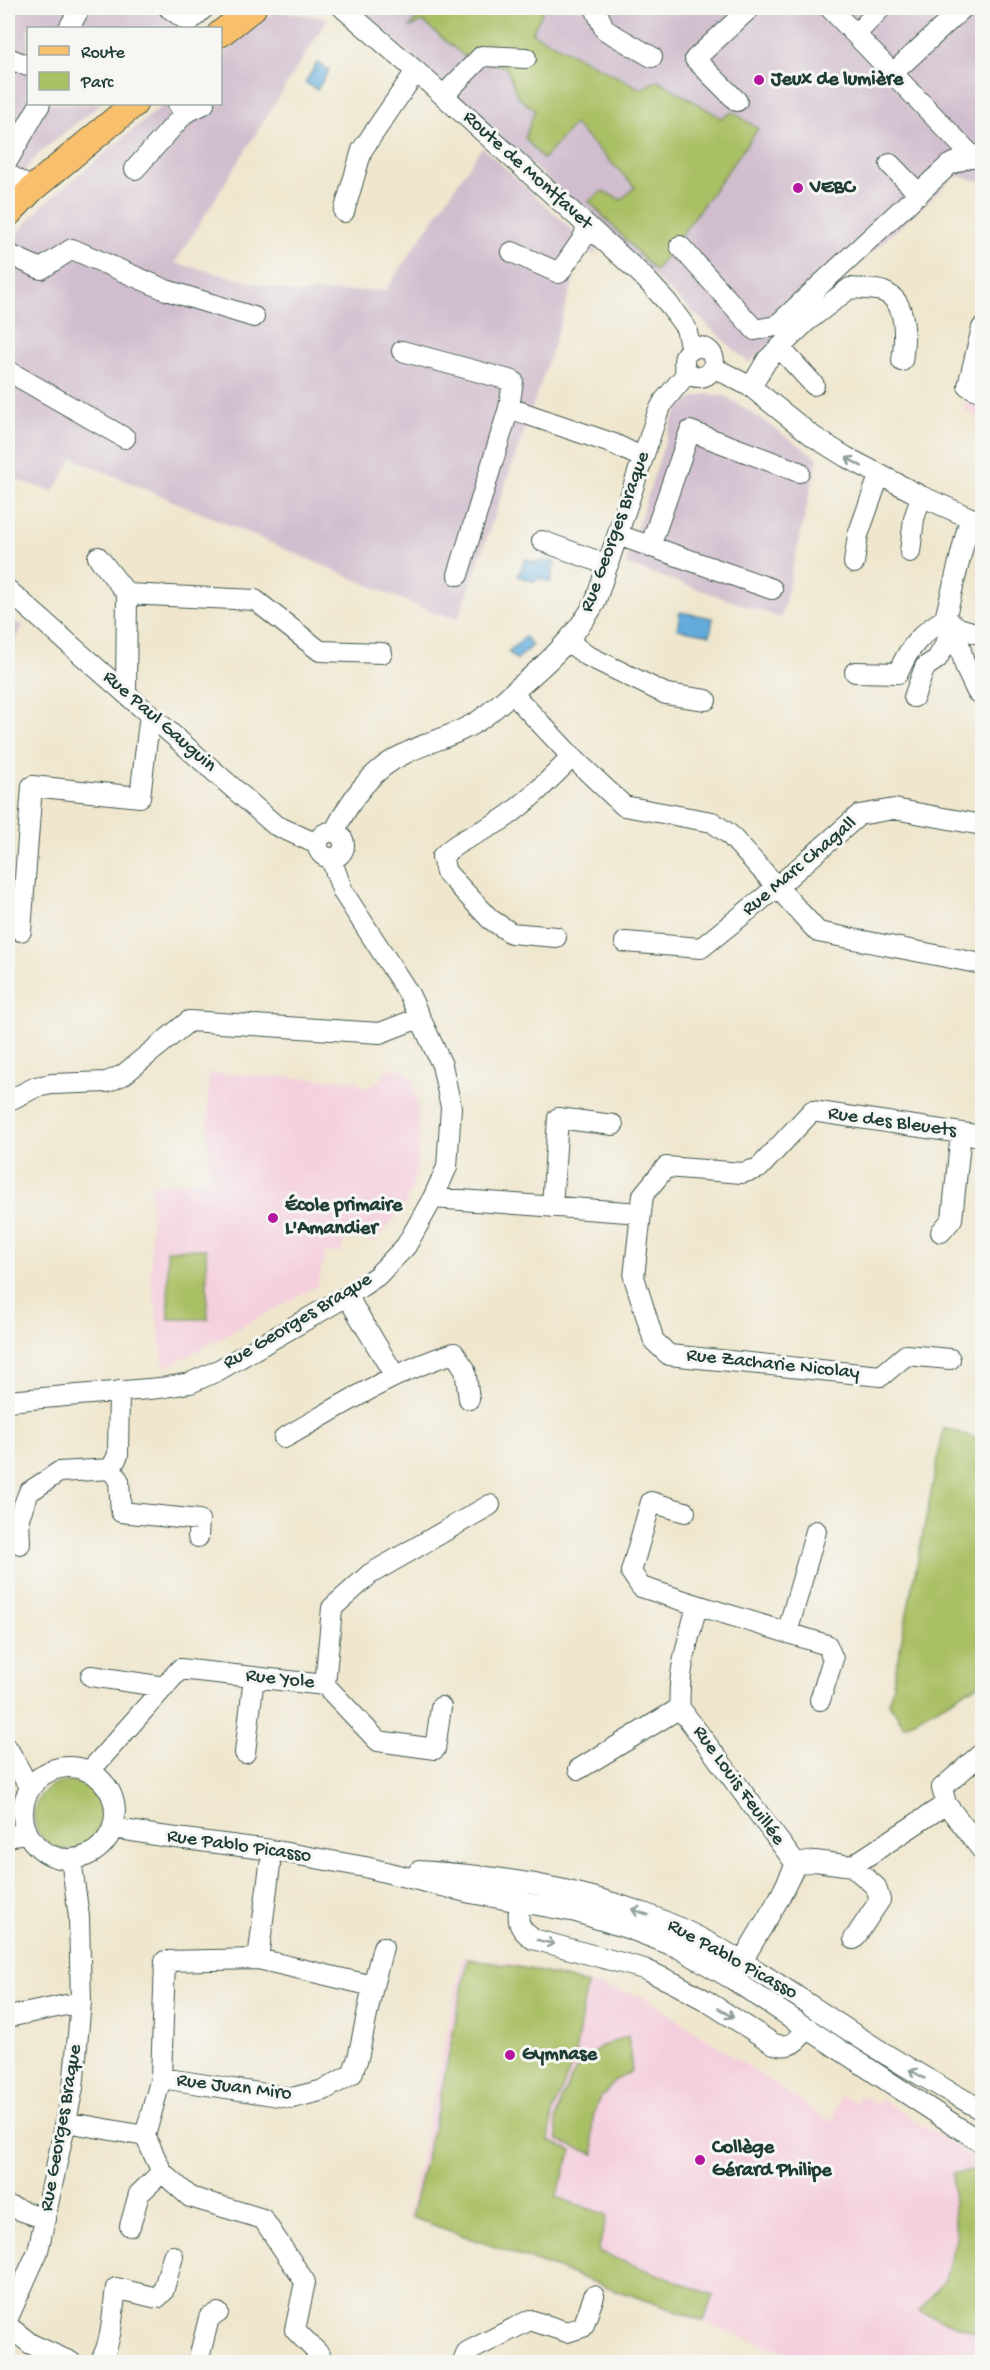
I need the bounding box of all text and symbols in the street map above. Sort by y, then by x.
legend [27,27,222,105]
text: Route [81,43,126,64]
place label: Jeux de lumière [770,69,904,92]
text: Parc [80,73,114,94]
marker: Jeux de lumière [752,73,766,87]
street label: Route de Montfavet [457,107,598,237]
place label: VEBC [809,177,857,200]
marker: VEBC [791,181,805,195]
street label: Rue Georges Braque [576,448,656,615]
one-way arrow [846,456,863,468]
street label: Rue Paul Gauguin [97,666,221,778]
street label: Rue Marc Chagall [738,812,862,922]
street label: Rue des Bleuets [826,1103,958,1143]
place label: École primaire L'Amandier [285,1194,403,1241]
marker: École primaire L'Amandier [266,1211,280,1225]
street label: Rue Georges Braque [220,1268,377,1375]
street label: Rue Zacharie Nicolay [685,1344,861,1386]
street label: Rue Yole [244,1665,316,1695]
street label: Rue Louis Feuillée [687,1722,789,1851]
street label: Rue Pablo Picasso [165,1825,313,1869]
one-way arrow [631,1906,650,1917]
street label: Rue Pablo Picasso [663,1915,801,2005]
one-way arrow [536,1937,555,1948]
one-way arrow [717,2008,734,2020]
street label: Rue Georges Braque [36,2042,88,2213]
place label: Gymnase [522,2044,598,2067]
marker: Gymnase [503,2048,517,2062]
one-way arrow [909,2067,926,2079]
street label: Rue Juan Miro [175,2070,293,2106]
place label: Collège Gérard Philipe [711,2137,832,2183]
marker: Collège Gérard Philipe [693,2153,707,2167]

